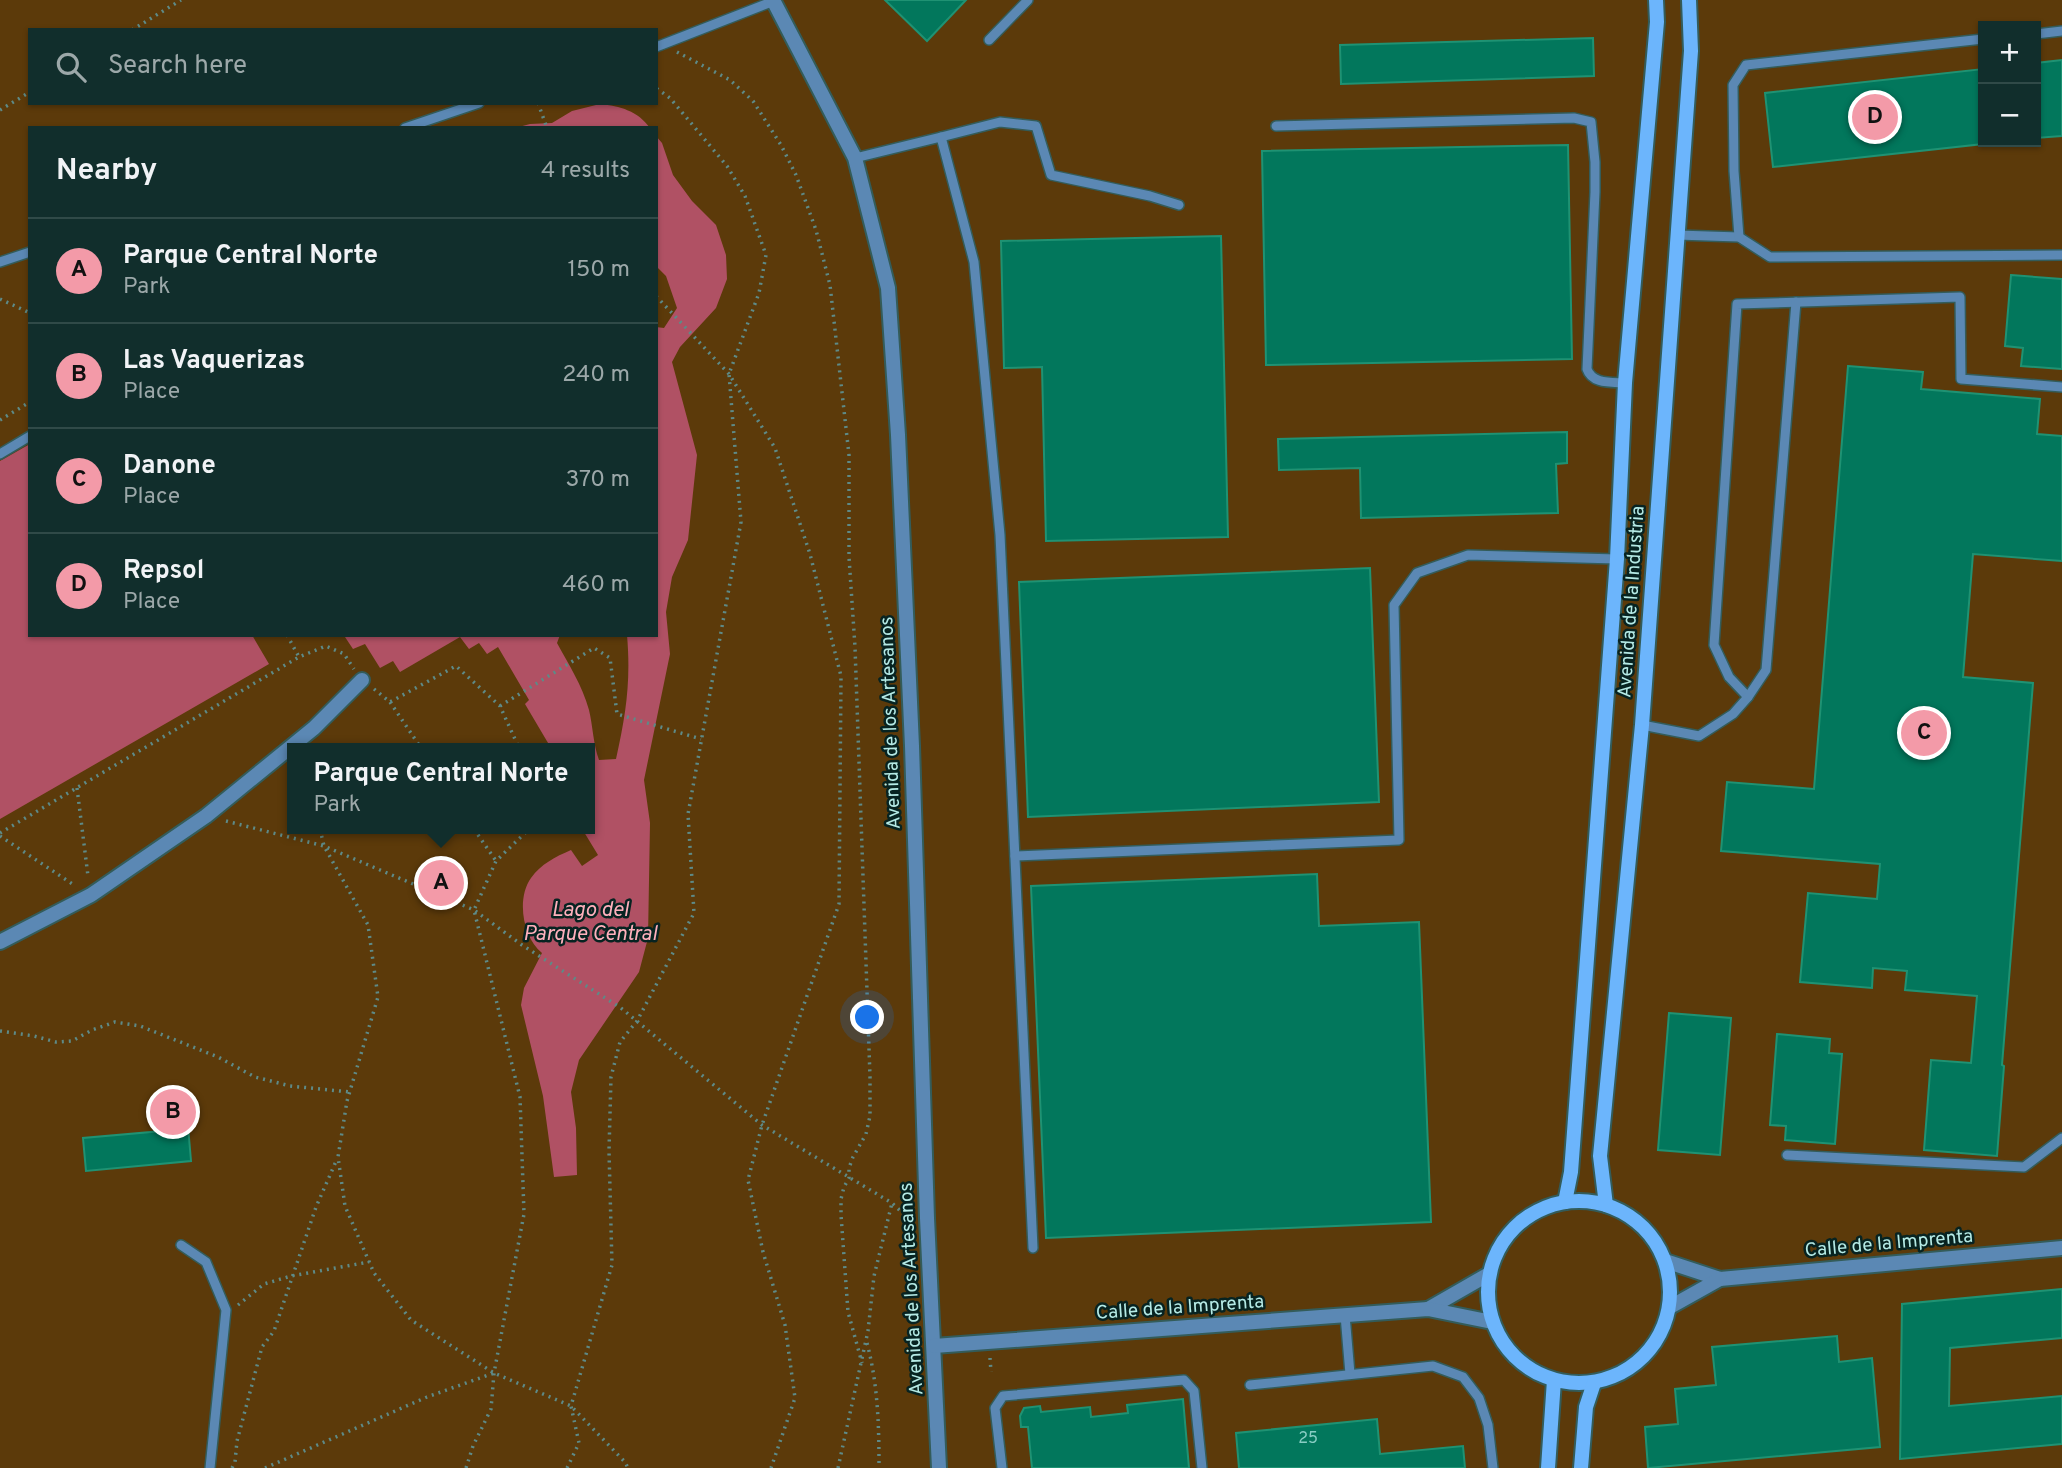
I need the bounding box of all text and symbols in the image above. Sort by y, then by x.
map controls [1978,21,2041,147]
button: + [1978,21,2041,84]
search box [28,28,658,105]
icon: search [52,48,90,86]
text: Search here [108,50,247,83]
button: − [1978,84,2041,147]
pin: D [1852,91,1898,143]
text: Nearby [56,153,157,190]
text: 4 results [541,157,630,186]
text: Parque Central Norte [123,240,378,273]
text: A [71,256,87,285]
text: 150 m [568,256,630,285]
text: Park [123,273,170,302]
text: Las Vaquerizas [123,345,305,378]
text: B [71,361,87,390]
text: 240 m [562,361,630,390]
text: Place [123,378,180,407]
text: Danone [123,450,216,483]
text: C [72,466,86,495]
text: 370 m [565,466,630,495]
text: Place [123,483,180,512]
street label: Avenida de la Industria [1613,505,1651,699]
text: Repsol [123,555,204,588]
text: D [71,571,87,600]
text: 460 m [562,571,630,600]
text: Place [123,588,180,617]
street label: Avenida de los Artesanos [875,616,907,830]
pin: C [1901,707,1947,759]
popup [287,743,595,834]
text: Parque Central Norte [314,758,568,791]
text: Park [314,791,361,820]
pin: A [418,857,464,909]
water label: Lago del Parque Central [523,897,659,948]
your location [850,1000,884,1034]
pin: B [150,1086,196,1138]
street label: Avenida de los Artesanos [894,1182,930,1396]
street label: Calle de la Imprenta [1804,1225,1974,1263]
street label: Calle de la Imprenta [1095,1290,1265,1326]
house number: 25 [1298,1429,1318,1449]

